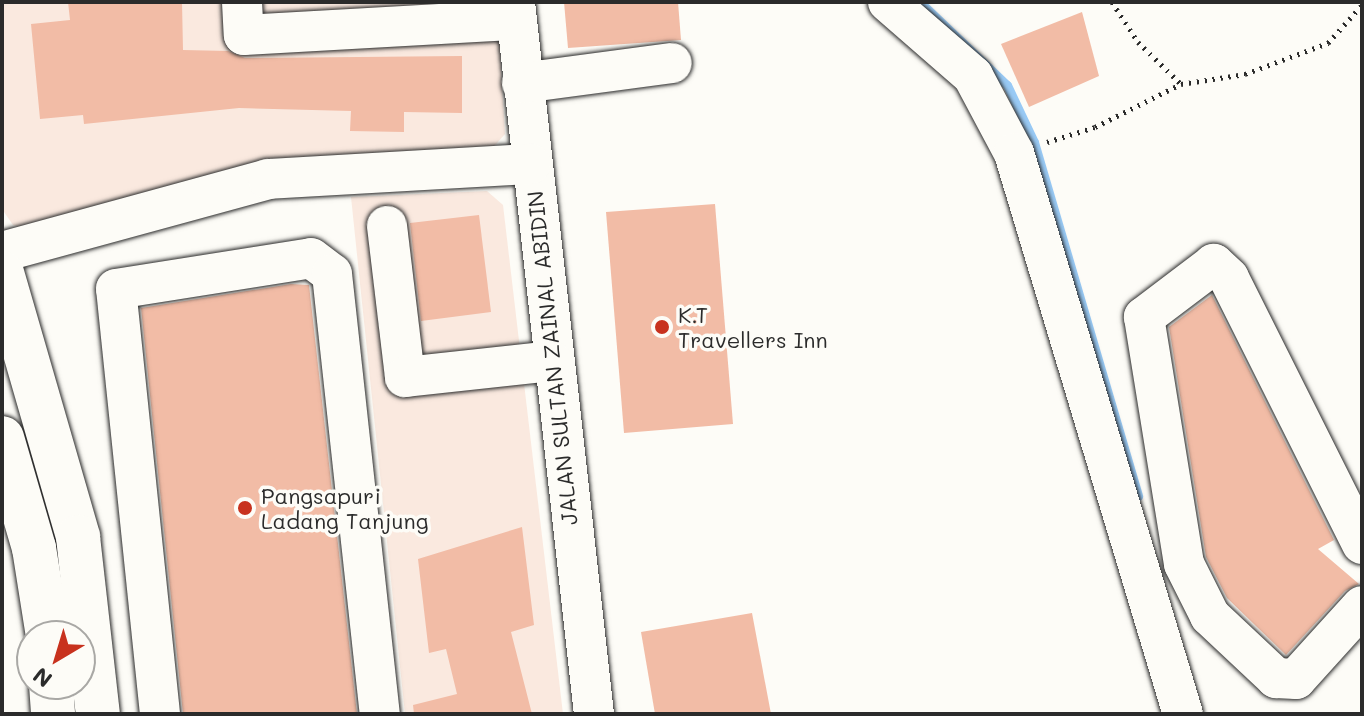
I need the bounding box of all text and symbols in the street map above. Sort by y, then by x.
street label: JALAN SULTAN ZAINAL ABIDIN [521,190,583,526]
place label: K.T Travellers Inn [678,301,828,352]
marker: K.T Travellers Inn [653,318,671,336]
place label: Pangsapuri Ladang Tanjung [261,482,428,534]
marker: Pangsapuri Ladang Tanjung [236,499,254,517]
north arrow [16,620,96,700]
text: N [27,661,58,694]

